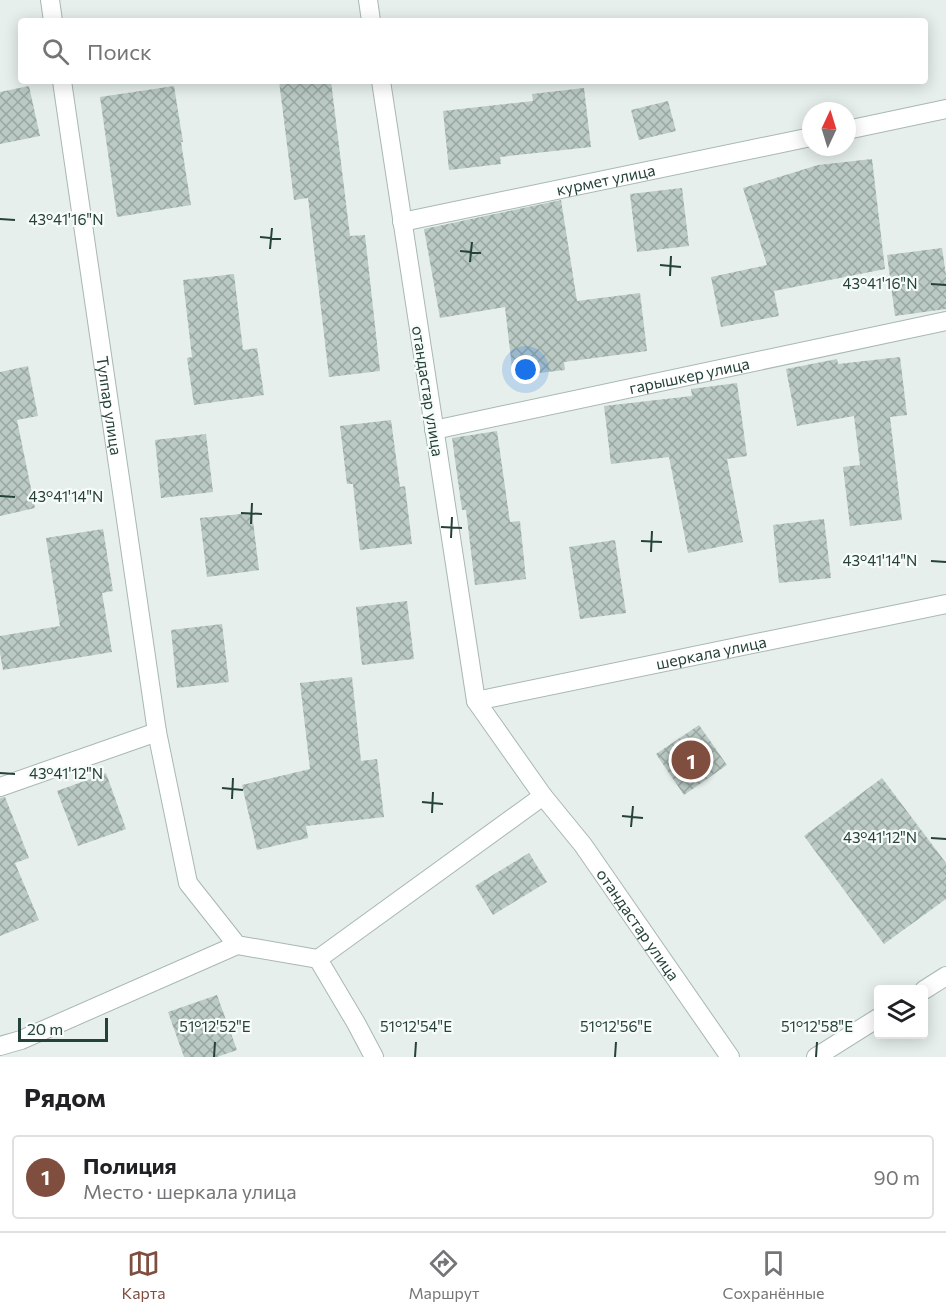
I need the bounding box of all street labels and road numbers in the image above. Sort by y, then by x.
street label: курмет улица [554,160,657,199]
street label: отандастар улица [409,324,448,458]
street label: гарышкер улица [627,353,751,397]
street label: Тулпар улица [93,355,126,456]
street label: шеркала улица [654,631,768,673]
street label: отандастар улица [593,865,684,984]

